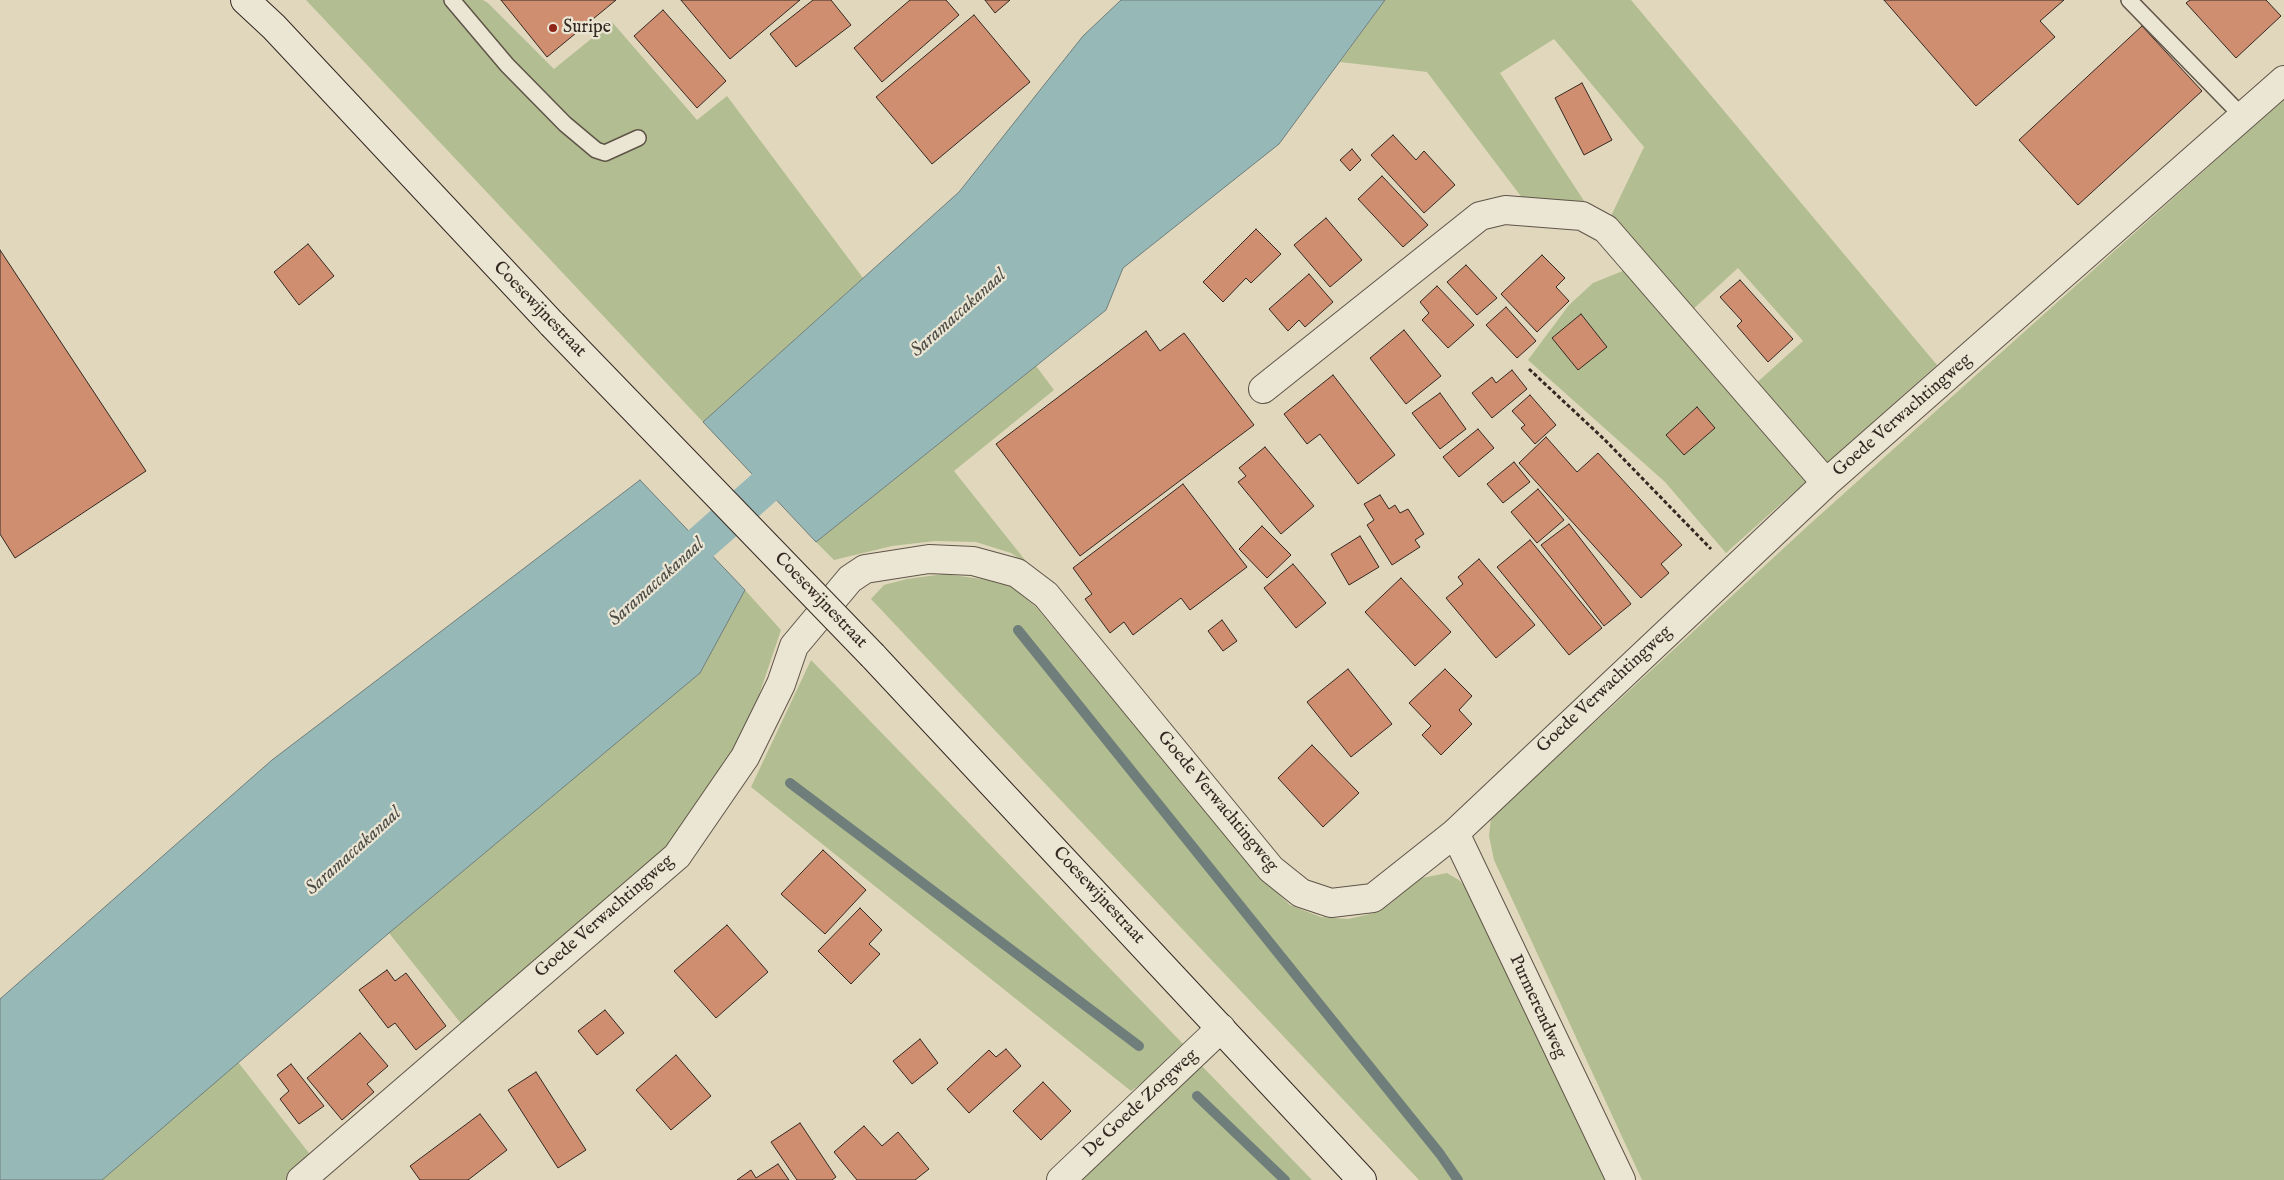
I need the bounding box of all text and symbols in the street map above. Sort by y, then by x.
place label: Suripe [563,17,611,39]
marker: Suripe [547,22,559,34]
street label: Coesewijnestraat [488,258,590,362]
water label: Saramaccakanaal [907,265,1011,363]
street label: Goede Verwachtingweg [1829,350,1977,482]
water label: Saramaccakanaal [605,534,709,632]
street label: Coesewijnestraat [769,549,871,653]
street label: Goede Verwachtingweg [1533,622,1677,758]
street label: Goede Verwachtingweg [1152,727,1282,877]
water label: Saramaccakanaal [302,803,406,901]
street label: Coesewijnestraat [1047,843,1149,949]
street label: Goede Verwachtingweg [531,851,679,983]
street label: Purmerendweg [1504,952,1570,1062]
street label: De Goede Zorgweg [1079,1045,1203,1163]

